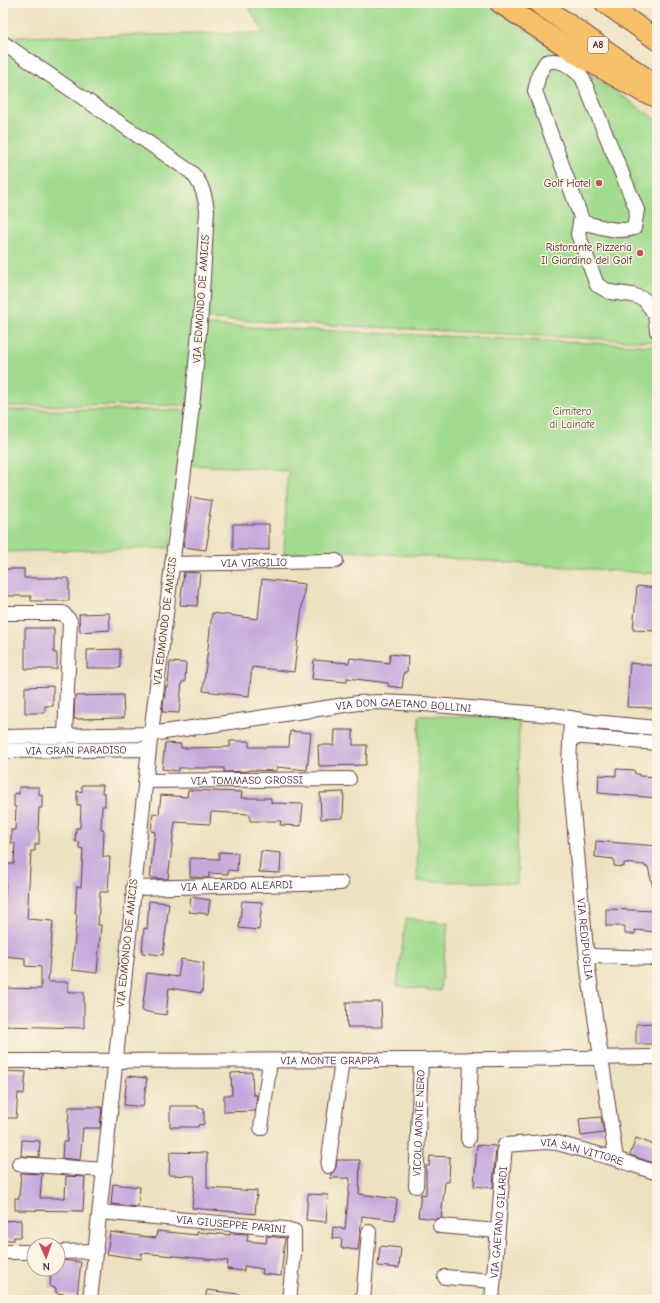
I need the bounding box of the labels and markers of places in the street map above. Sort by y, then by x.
place label: Golf Hotel [544,177,591,190]
marker: Golf Hotel [594,178,604,188]
place label: Ristorante Pizzeria Il Giardino del Golf [541,241,633,267]
marker: Ristorante Pizzeria Il Giardino del Golf [635,248,645,258]

